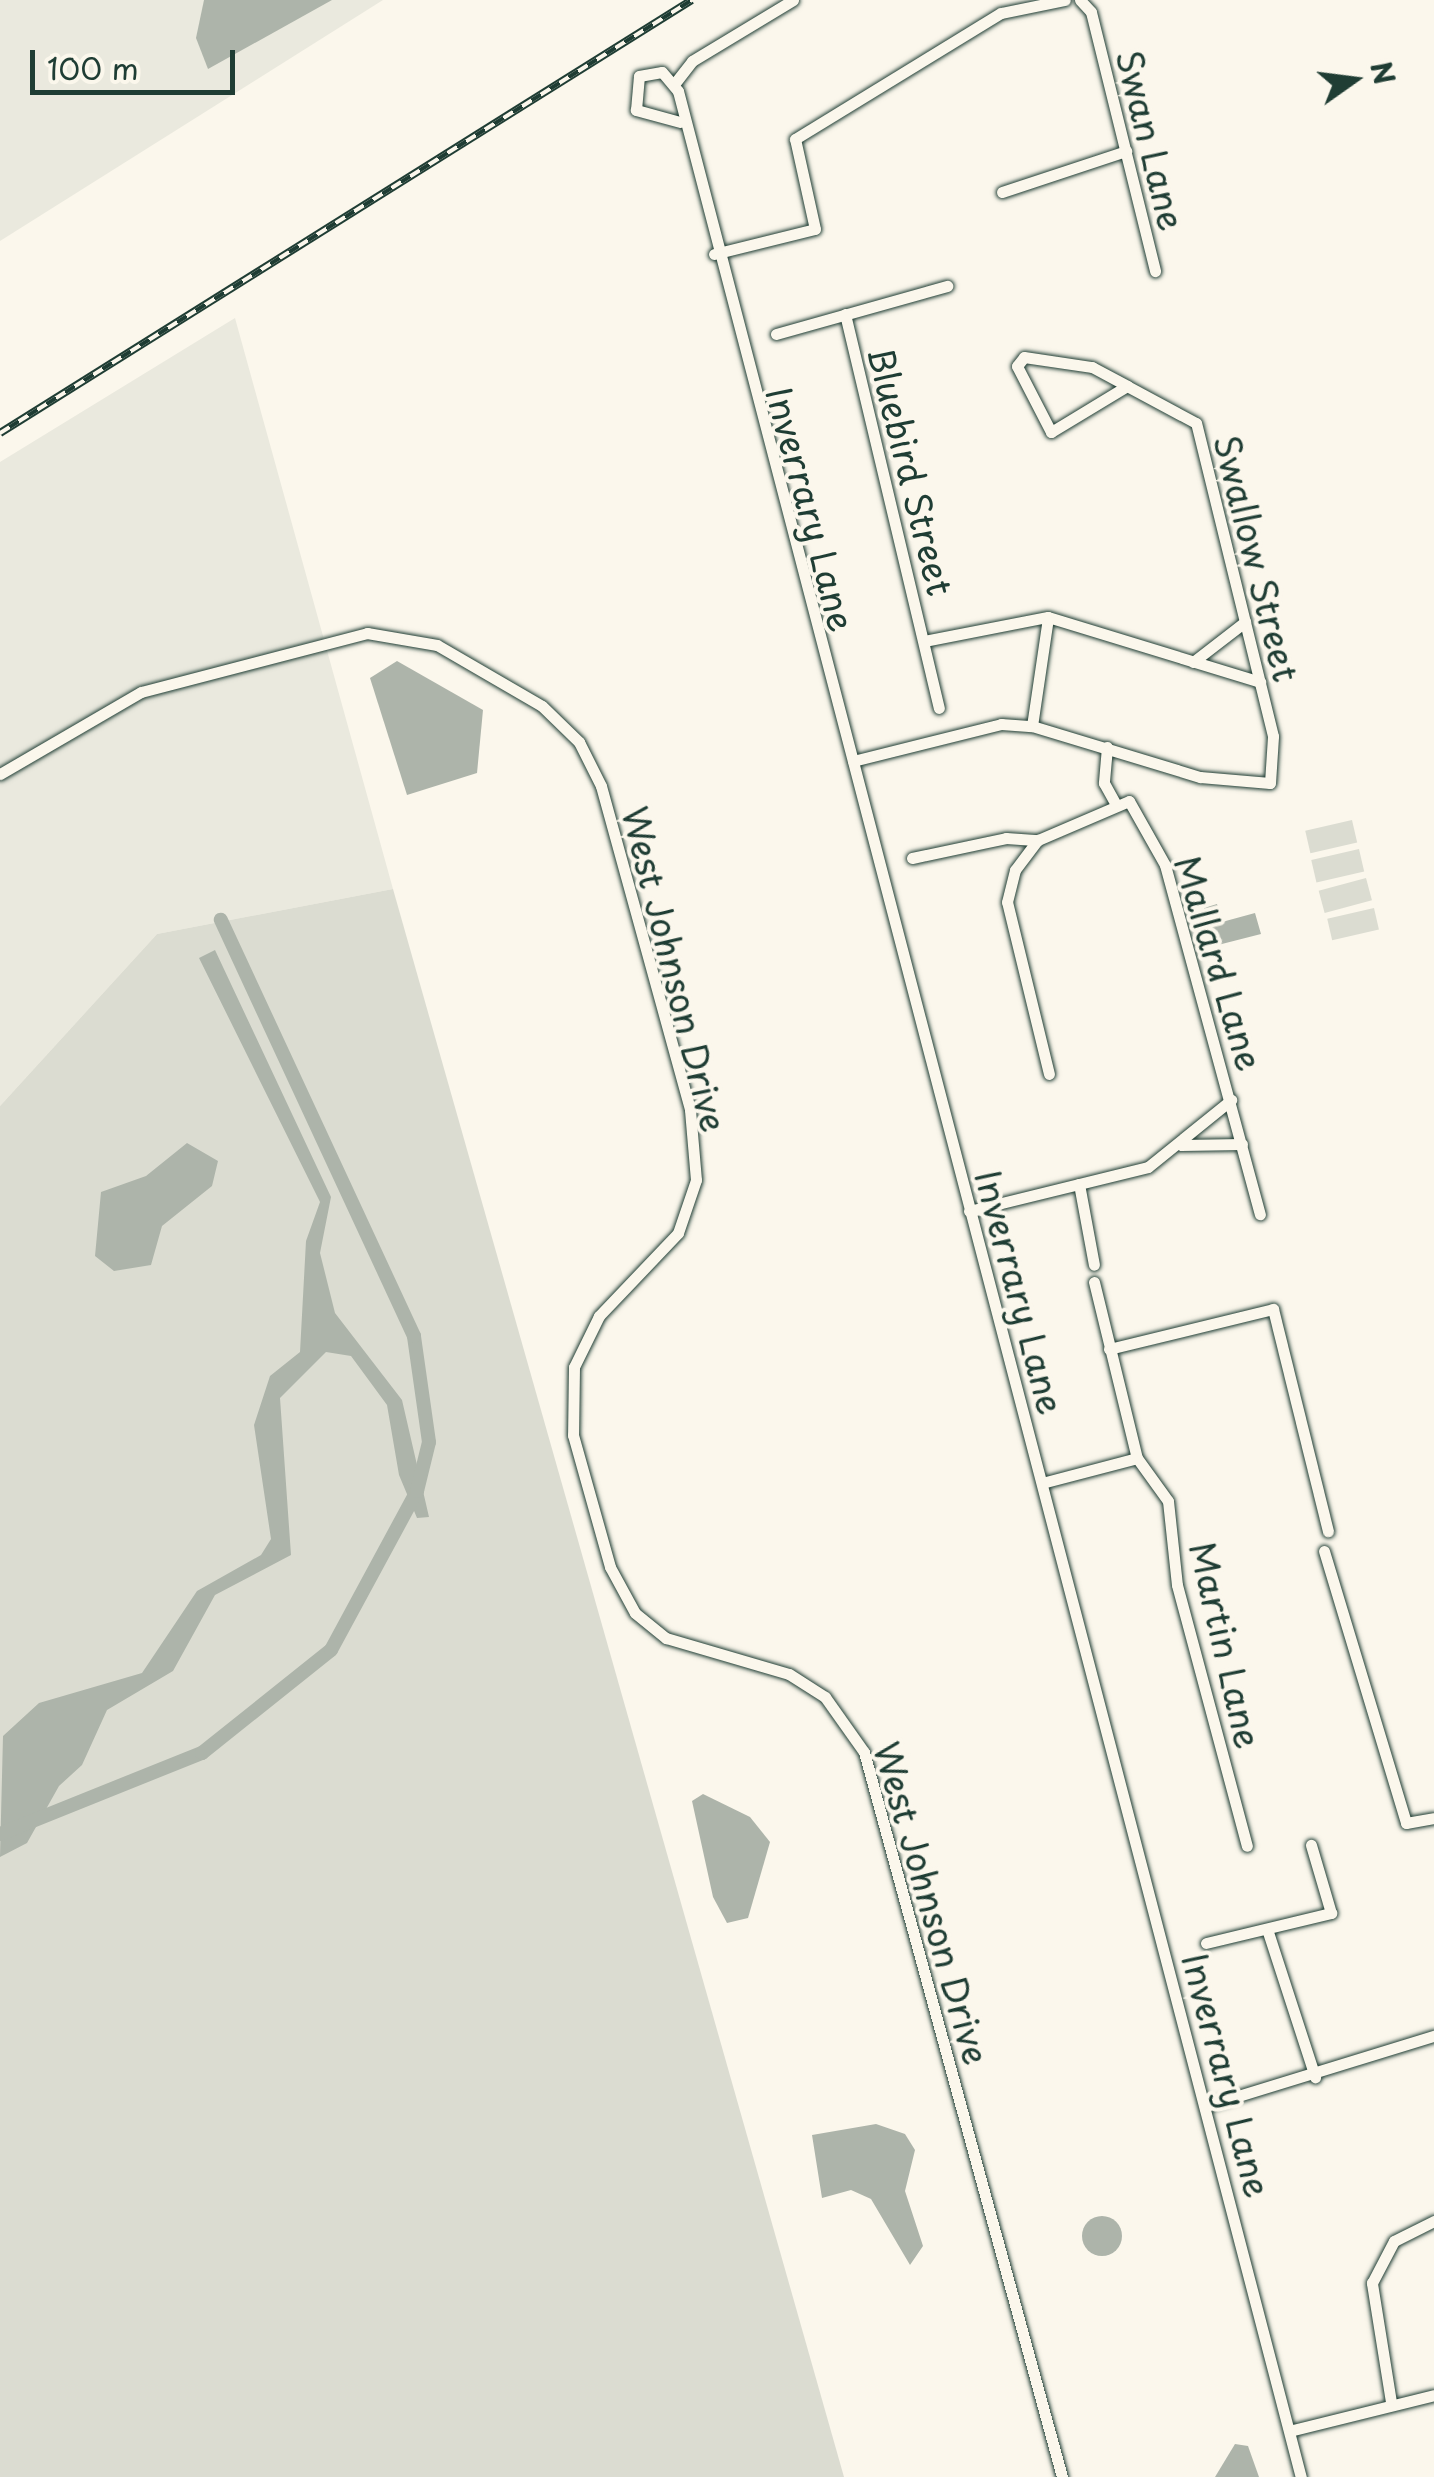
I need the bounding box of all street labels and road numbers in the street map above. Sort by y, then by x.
street label: Swan Lane [1108,46,1194,234]
street label: Bluebird Street [860,341,962,601]
street label: Inverrary Lane [758,382,864,636]
street label: Swallow Street [1206,431,1308,685]
street label: West Johnson Drive [614,803,736,1135]
street label: Mallard Lane [1166,849,1272,1077]
street label: Inverrary Lane [967,1165,1073,1419]
street label: Martin Lane [1182,1538,1270,1752]
street label: West Johnson Drive [866,1737,998,2069]
street label: Inverrary Lane [1174,1948,1280,2202]

